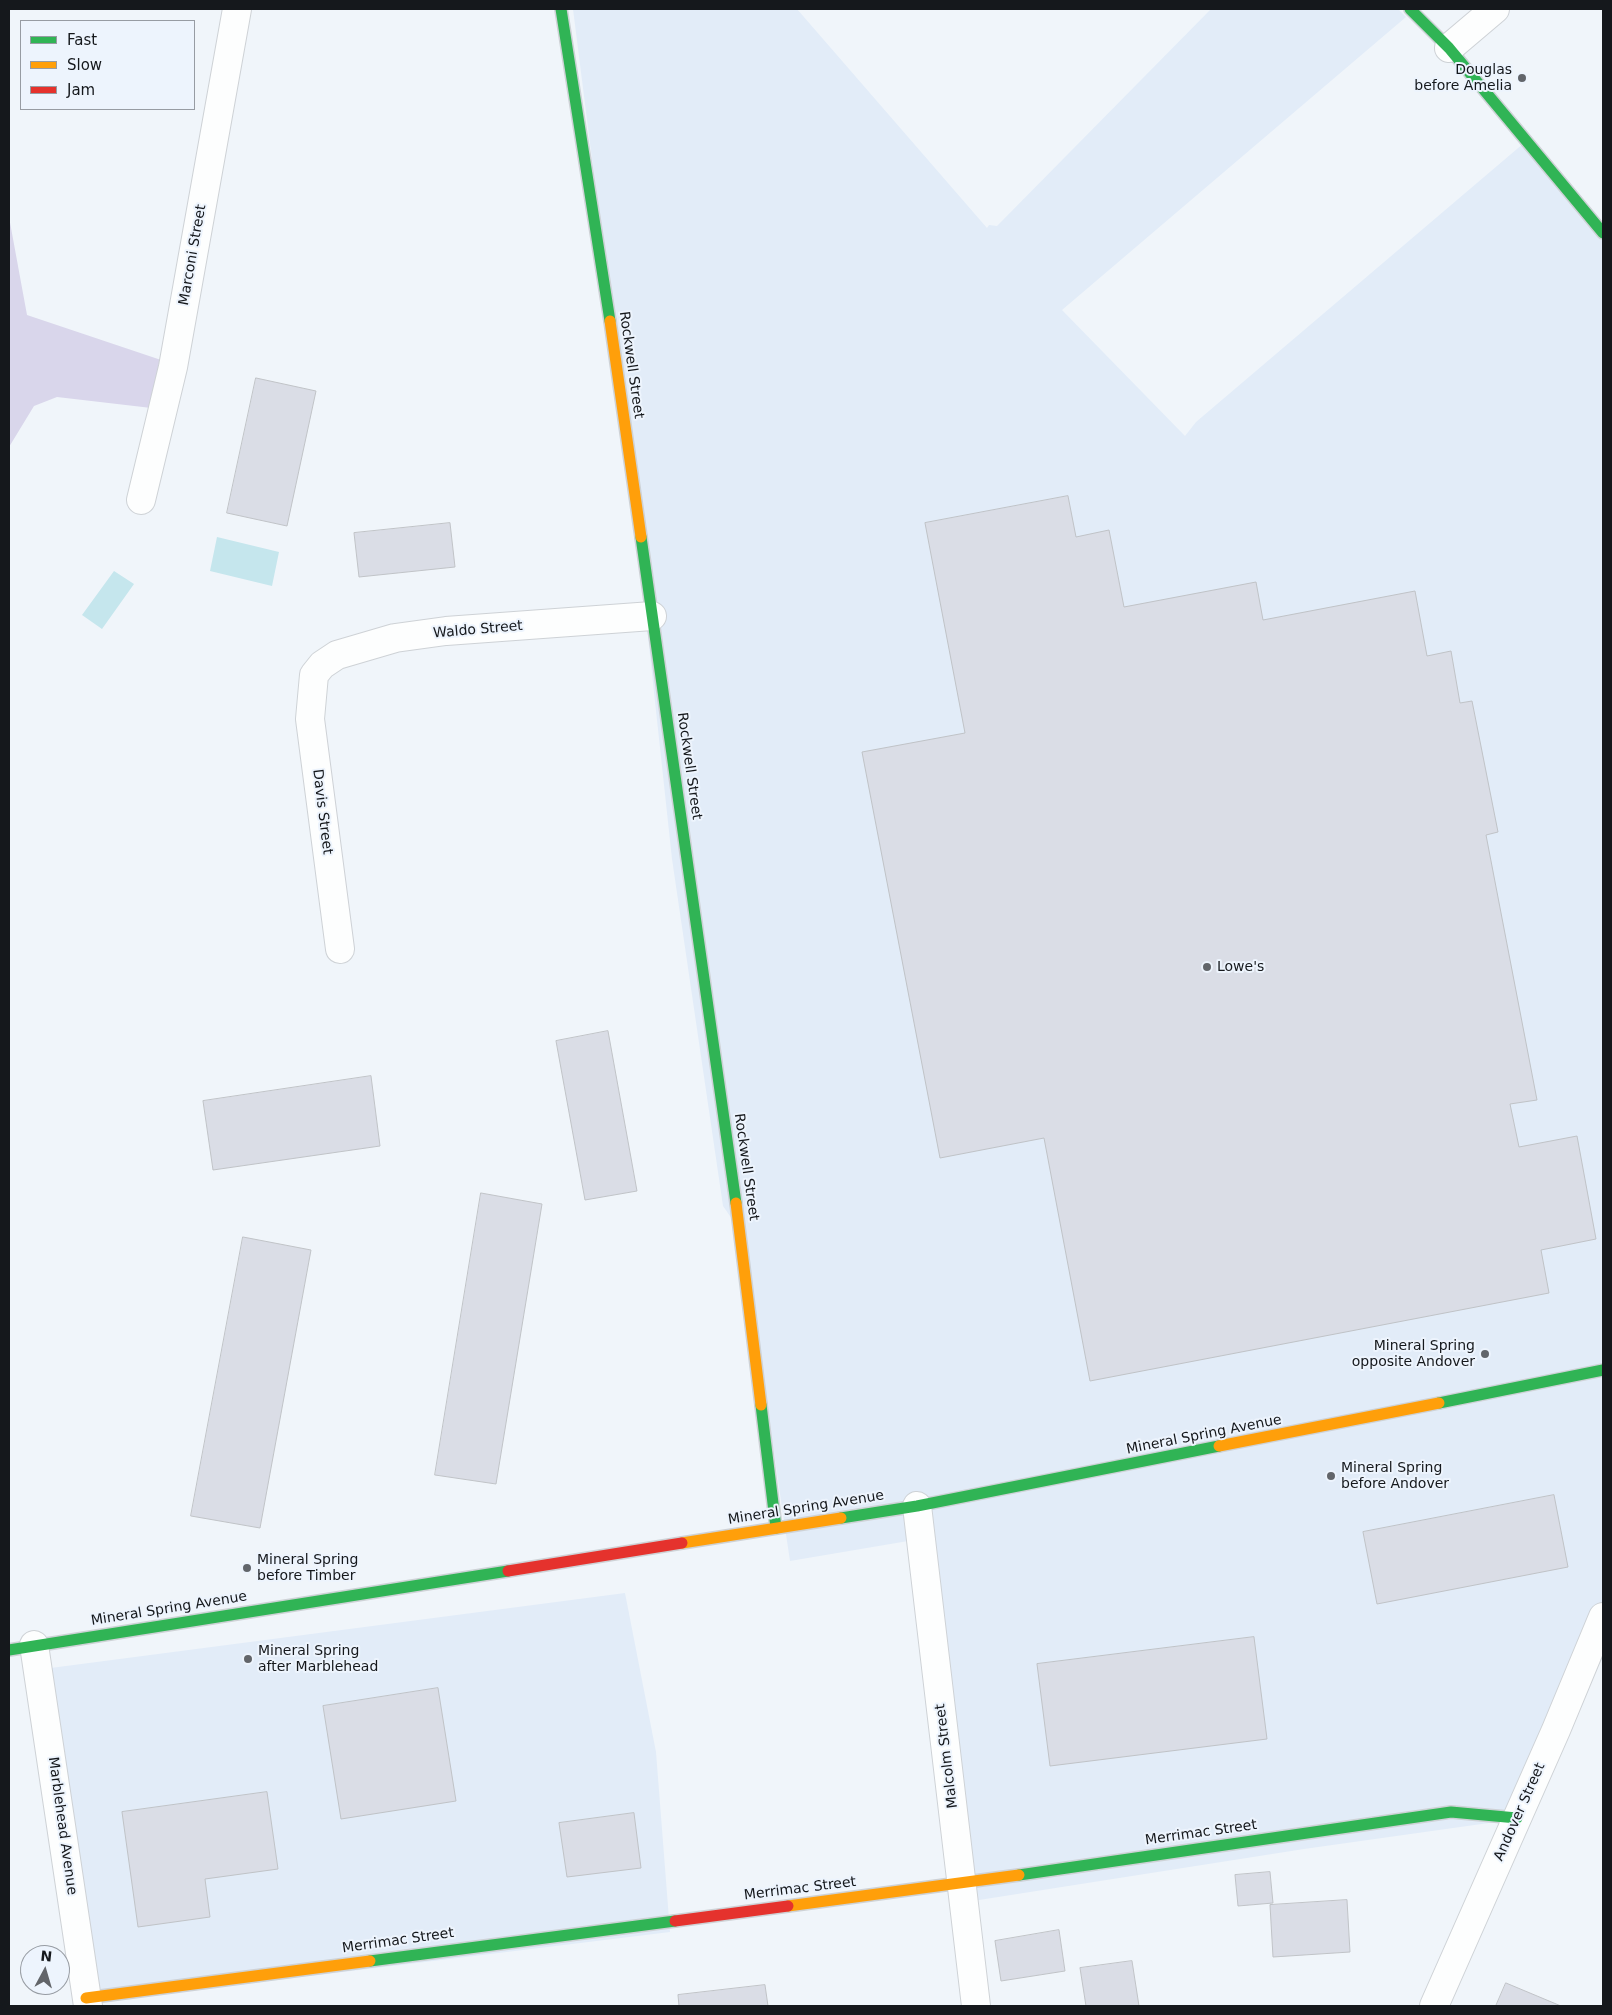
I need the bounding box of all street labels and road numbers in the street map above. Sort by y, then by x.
street label: Marconi Street [176,203,210,307]
street label: Rockwell Street [615,310,647,420]
street label: Waldo Street [433,618,523,642]
street label: Rockwell Street [673,711,705,821]
street label: Davis Street [308,768,336,856]
street label: Rockwell Street [730,1112,762,1222]
street label: Mineral Spring Avenue [1125,1412,1283,1458]
street label: Mineral Spring Avenue [727,1487,885,1529]
street label: Mineral Spring Avenue [90,1588,248,1630]
street label: Malcolm Street [932,1703,962,1809]
street label: Marblehead Avenue [44,1756,80,1896]
street label: Andover Street [1491,1760,1549,1864]
street label: Merrimac Street [1144,1817,1258,1849]
street label: Merrimac Street [743,1874,857,1904]
street label: Merrimac Street [341,1925,455,1957]

